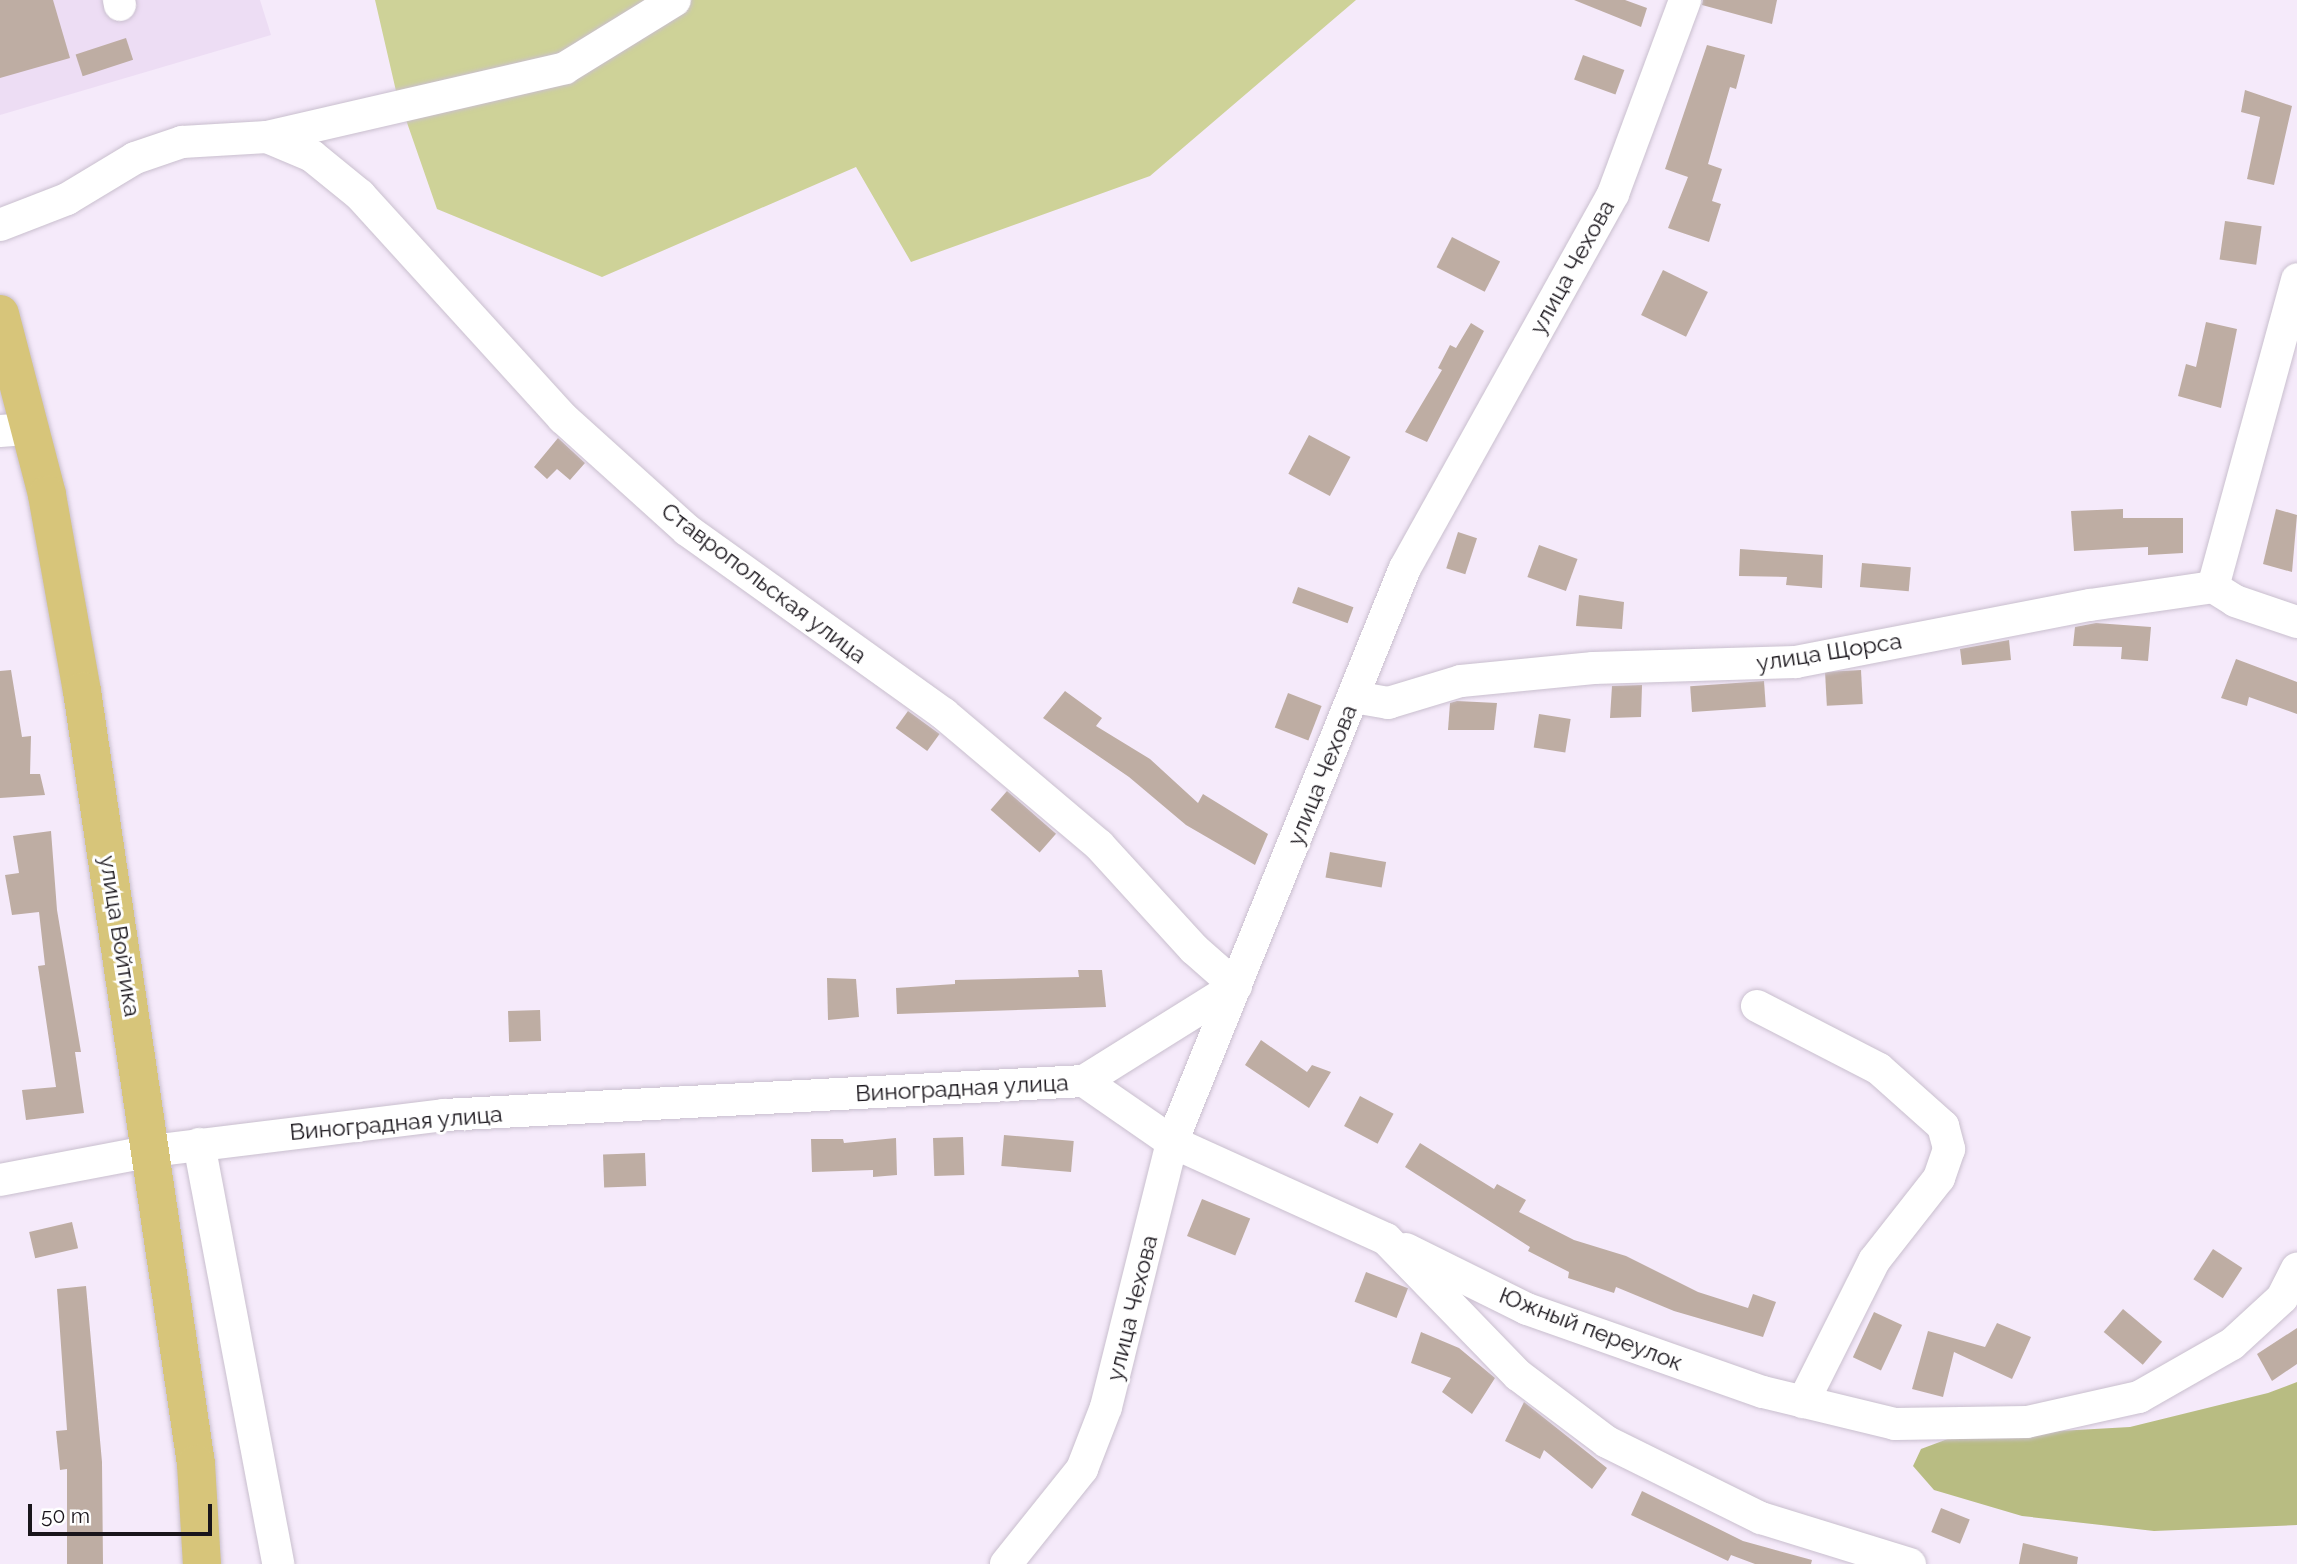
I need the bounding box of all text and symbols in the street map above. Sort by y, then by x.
street label: улица Чехова [1524,195,1620,339]
street label: Ставропольская улица [656,497,872,669]
street label: улица Щорса [1754,627,1904,677]
street label: улица Чехова [1281,701,1363,849]
street label: улица Войтика [94,854,146,1018]
street label: Виноградная улица [854,1069,1070,1107]
street label: Виноградная улица [288,1100,504,1146]
street label: улица Чехова [1101,1232,1163,1384]
street label: Южный переулок [1495,1281,1687,1377]
scale bar [32,1490,215,1534]
text: 50 m [41,1503,90,1528]

